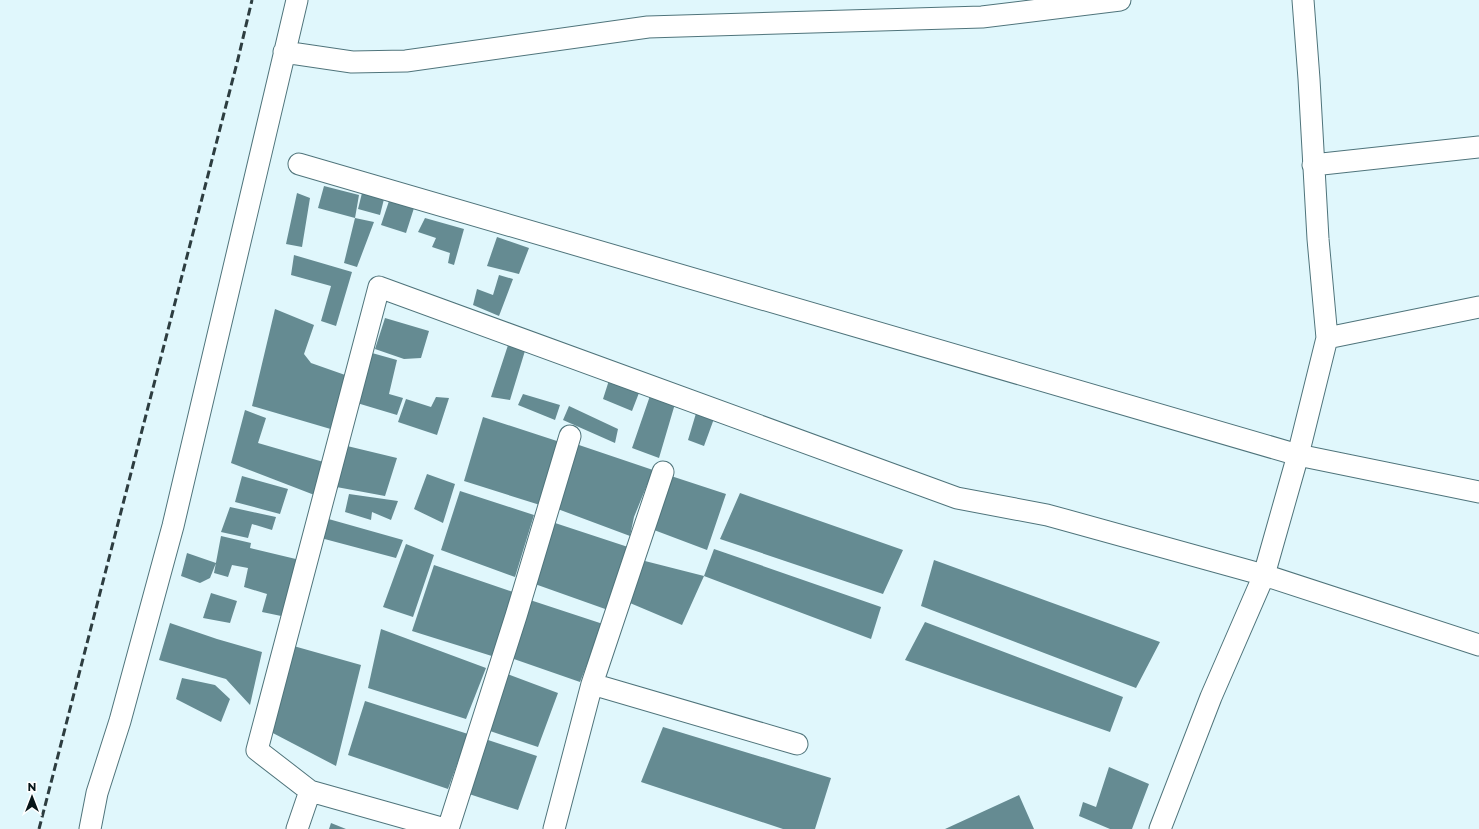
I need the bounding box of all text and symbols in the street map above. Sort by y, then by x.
north arrow [12,777,52,817]
text: N [28,780,36,794]

